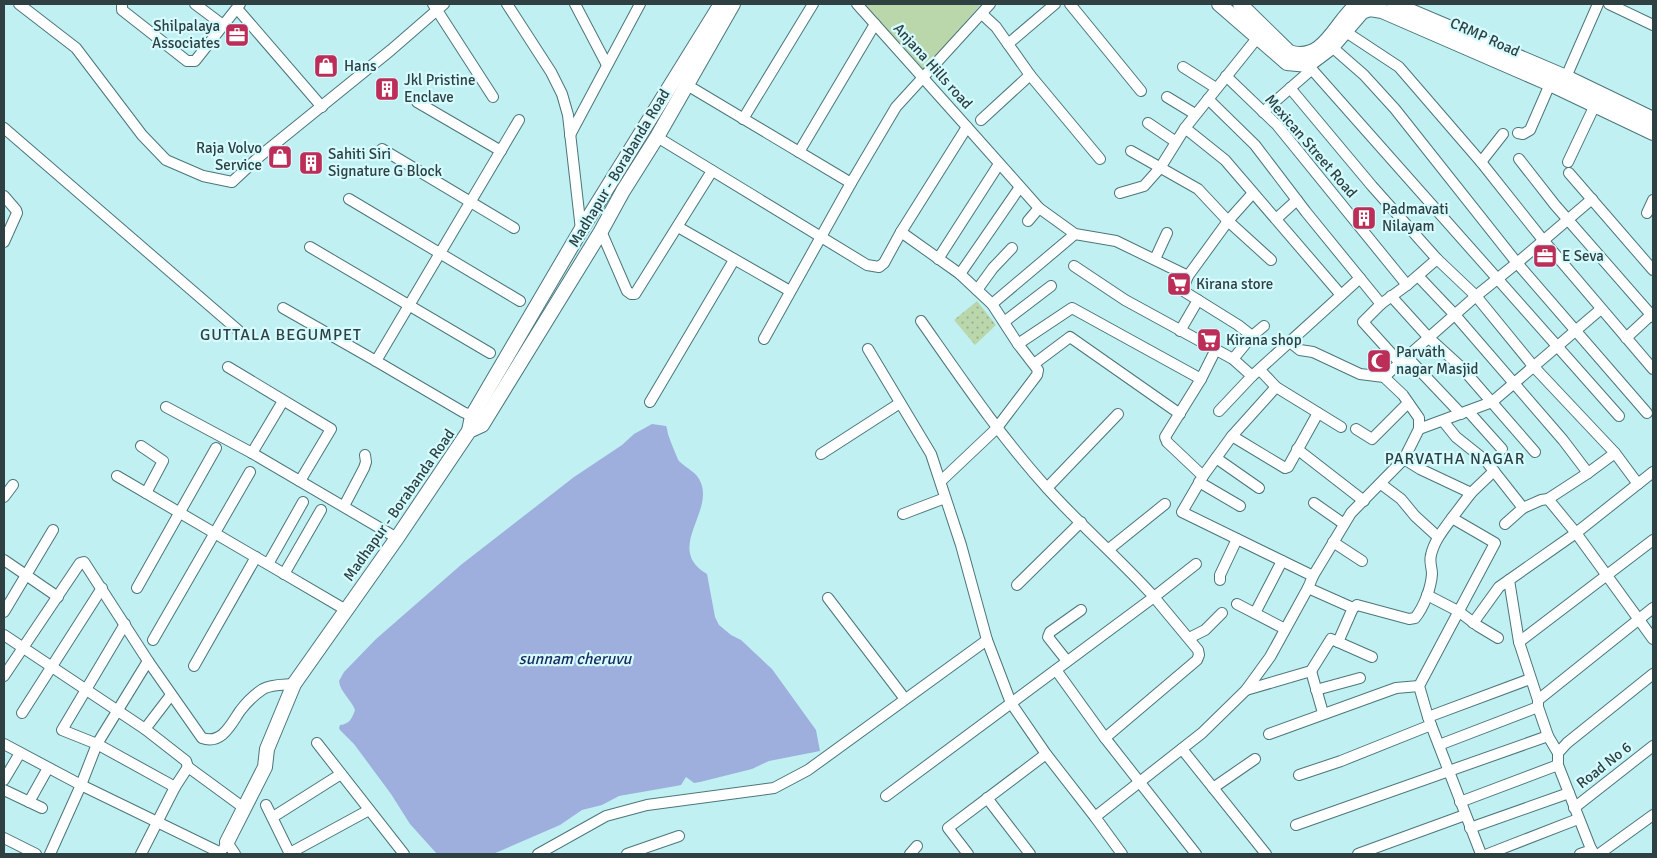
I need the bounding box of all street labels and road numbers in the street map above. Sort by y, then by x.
street label: CRMP Road [1447,14,1523,60]
street label: Anjana Hills road [890,19,976,113]
street label: Madhapur - Borabanda Road [565,86,673,250]
street label: Mexican Street Road [1261,91,1361,201]
street label: Madhapur - Borabanda Road [340,425,458,584]
street label: Road No 6 [1573,738,1635,792]

